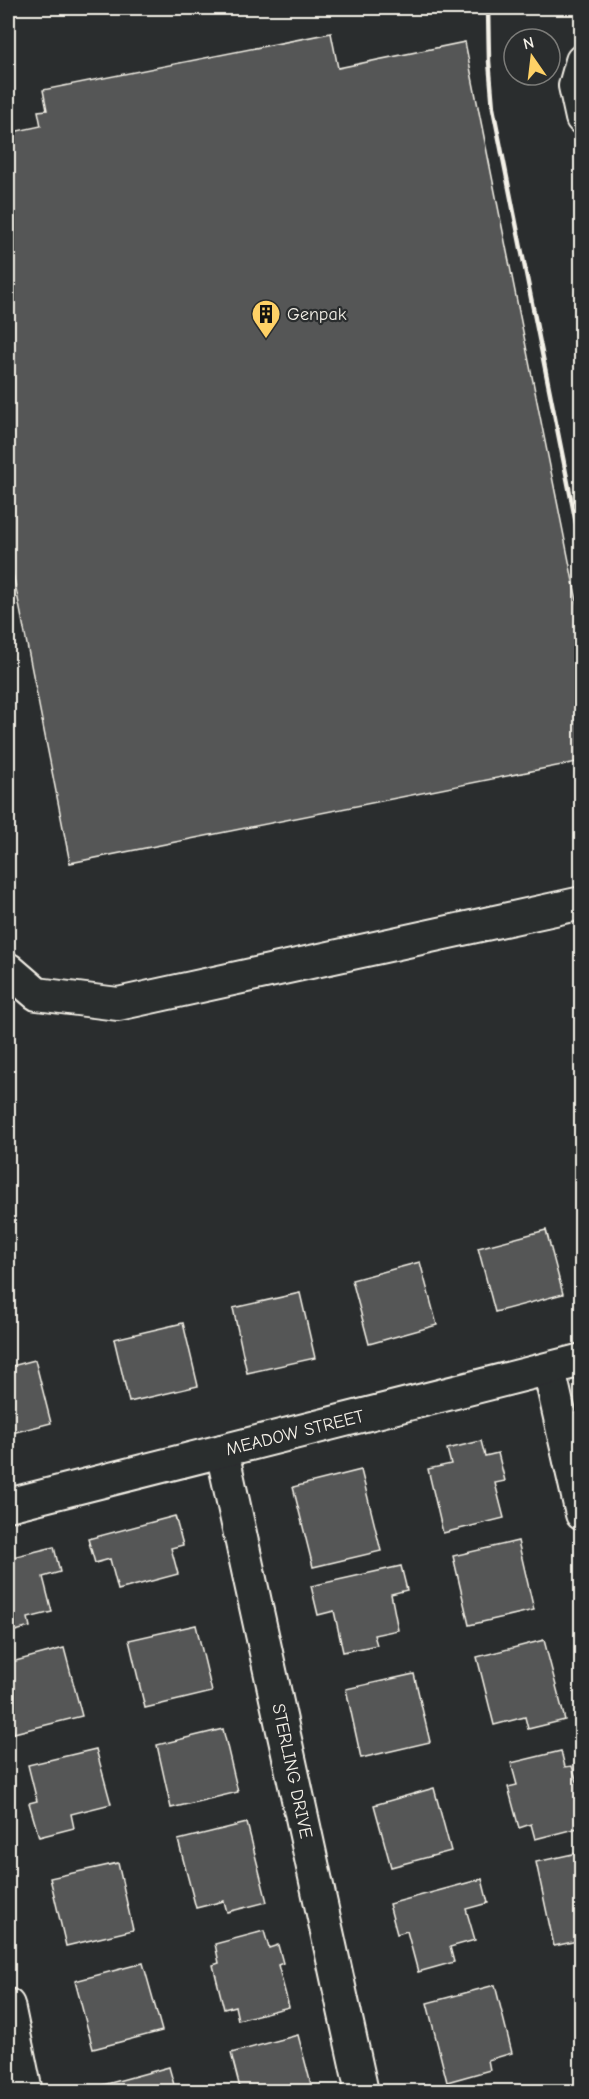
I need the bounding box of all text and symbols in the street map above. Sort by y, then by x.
north arrow [502,27,562,87]
text: N [521,33,536,53]
building icon: Genpak [250,298,282,340]
place label: Genpak [287,304,347,325]
street label: MEADOW STREET [224,1406,367,1460]
street label: STERLING DRIVE [267,1702,317,1840]

